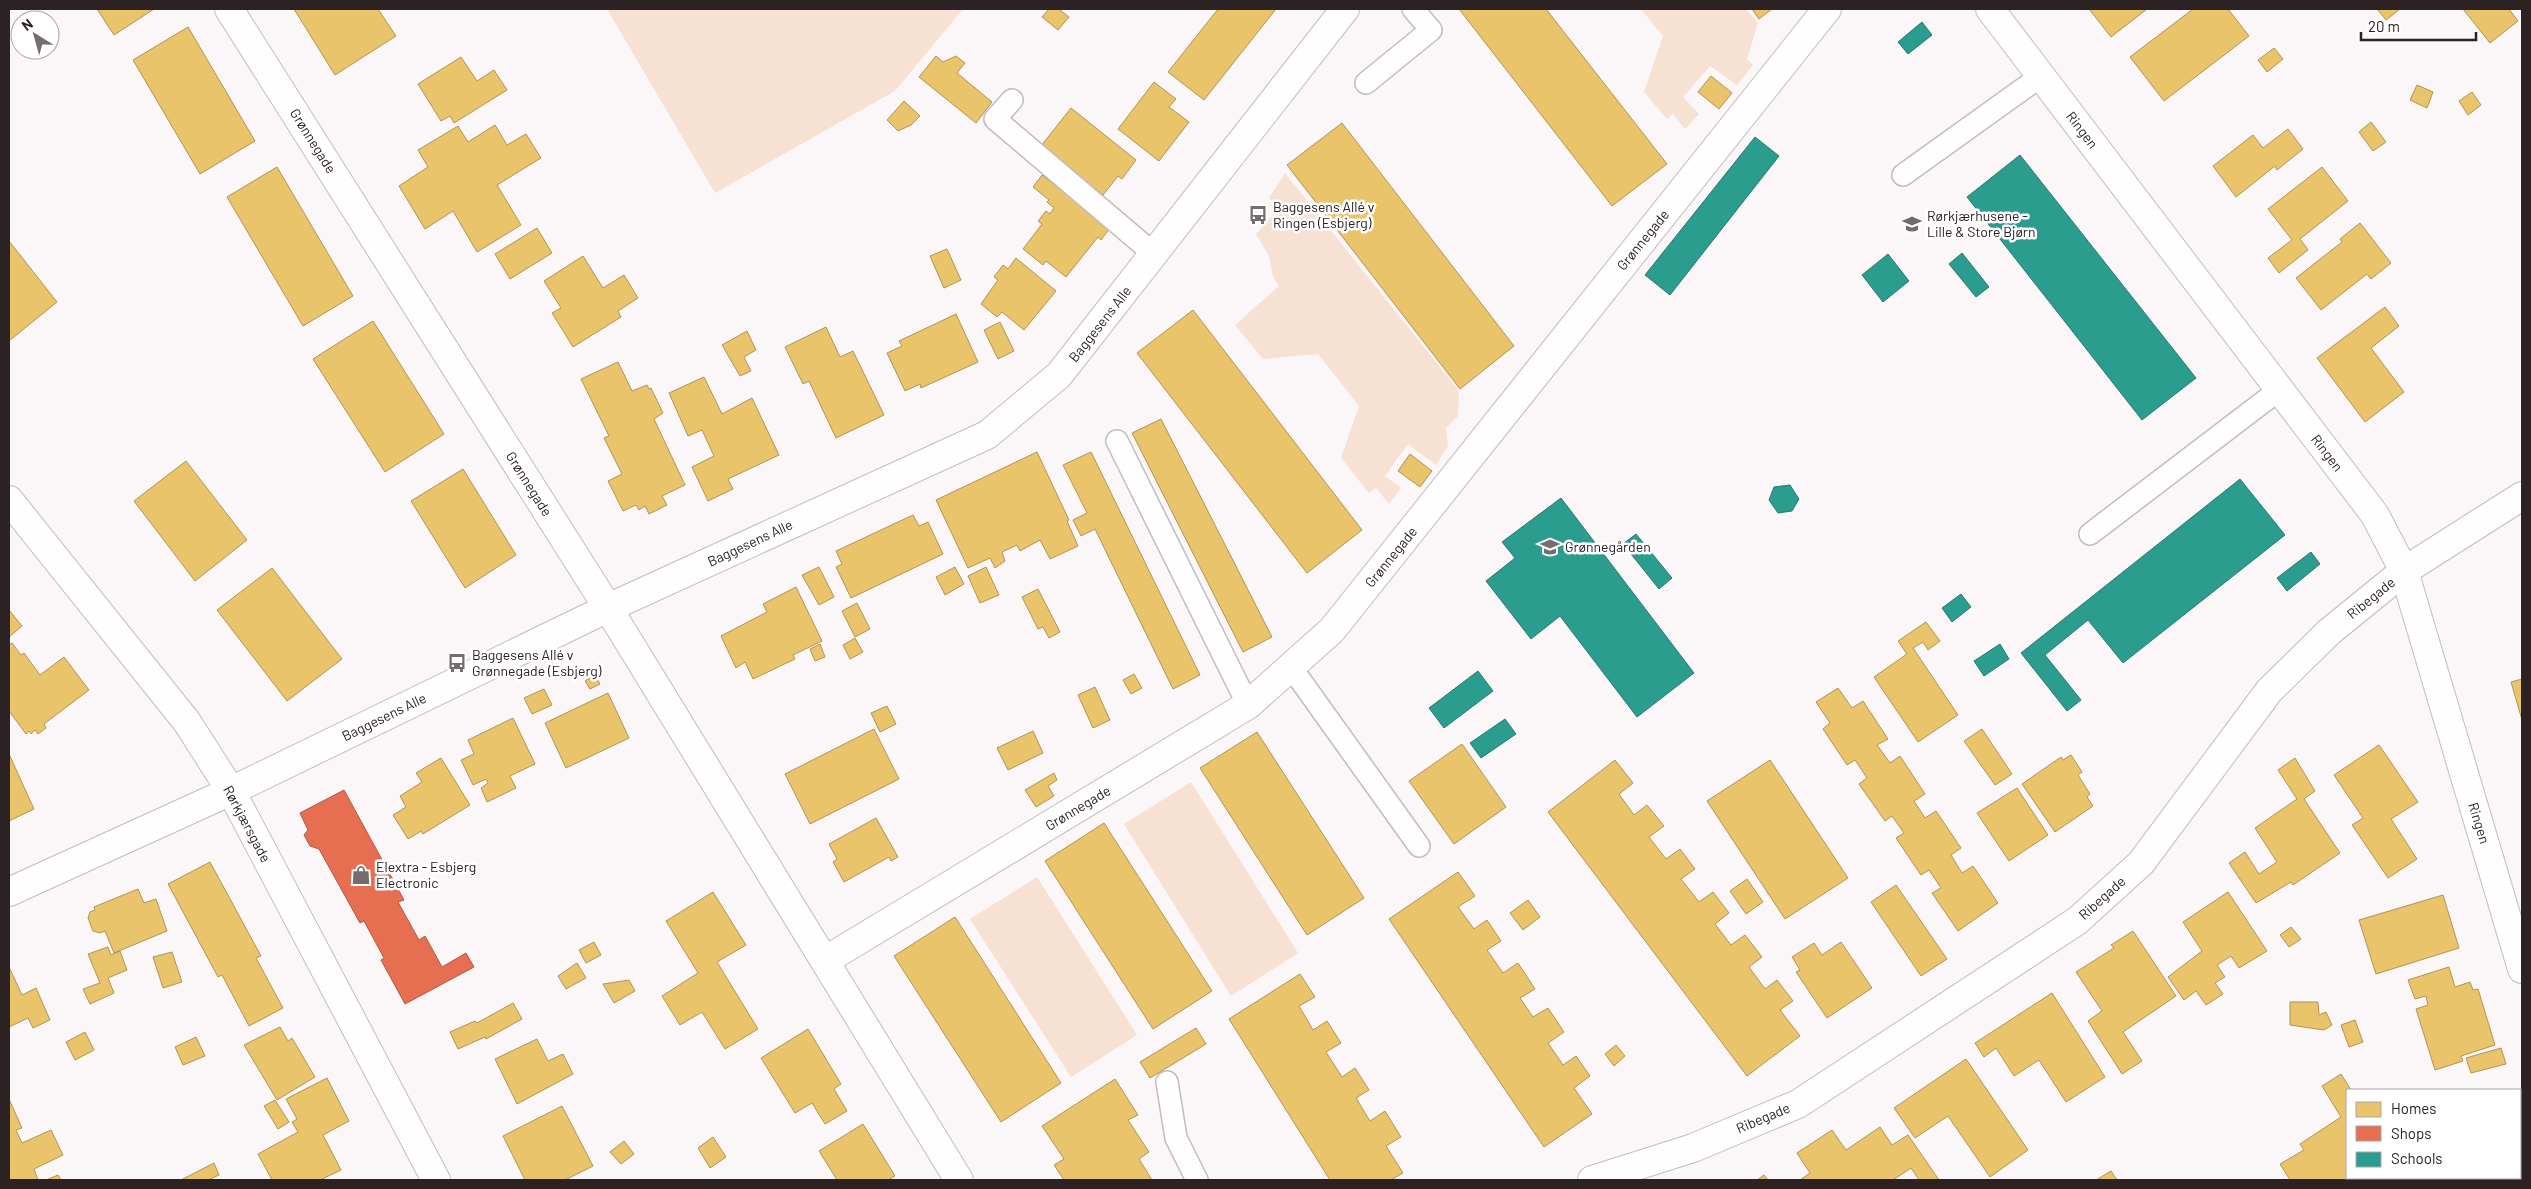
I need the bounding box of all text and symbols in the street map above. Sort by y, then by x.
north arrow [10,10,60,60]
scale bar [2361,10,2476,42]
text: N [18,15,36,34]
text: 20 m [2368,17,2400,35]
street label: Grønnegade [287,105,340,176]
street label: Ringen [2063,108,2102,152]
place label: Baggesens Allé v Ringen (Esbjerg) [1273,198,1375,231]
bus stop icon: Baggesens Allé v Ringen (Esbjerg) [1247,204,1269,226]
street label: Grønnegade [1613,206,1672,273]
place label: Rørkjærhusene - Lille & Store Bjørn [1927,207,2035,240]
school or university icon: Rørkjærhusene - Lille & Store Bjørn [1901,213,1923,235]
street label: Baggesens Alle [1065,282,1135,365]
street label: Ringen [2308,431,2347,475]
street label: Grønnegade [503,448,556,519]
street label: Baggesens Alle [705,515,795,570]
street label: Grønnegade [1361,523,1420,590]
school or university icon: Grønnegården [1539,536,1561,558]
place label: Grønnegården [1565,538,1651,555]
street label: Ribegade [2343,573,2398,622]
place label: Baggesens Allé v Grønnegade (Esbjerg) [472,646,602,679]
bus stop icon: Baggesens Allé v Grønnegade (Esbjerg) [446,652,468,674]
street label: Baggesens Alle [339,689,429,744]
street label: Grønnegade [1042,781,1114,834]
street label: Rørkjærsgade [220,782,275,865]
street label: Ringen [2465,800,2494,846]
place label: Elextra - Esbjerg Electronic [376,858,476,891]
shop icon: Elextra - Esbjerg Electronic [350,864,372,886]
street label: Ribegade [2075,872,2128,923]
legend [2346,1089,2521,1179]
street label: Ribegade [1733,1099,1792,1136]
text: Homes [2391,1099,2436,1117]
text: Shops [2391,1124,2431,1142]
text: Schools [2391,1149,2443,1167]

